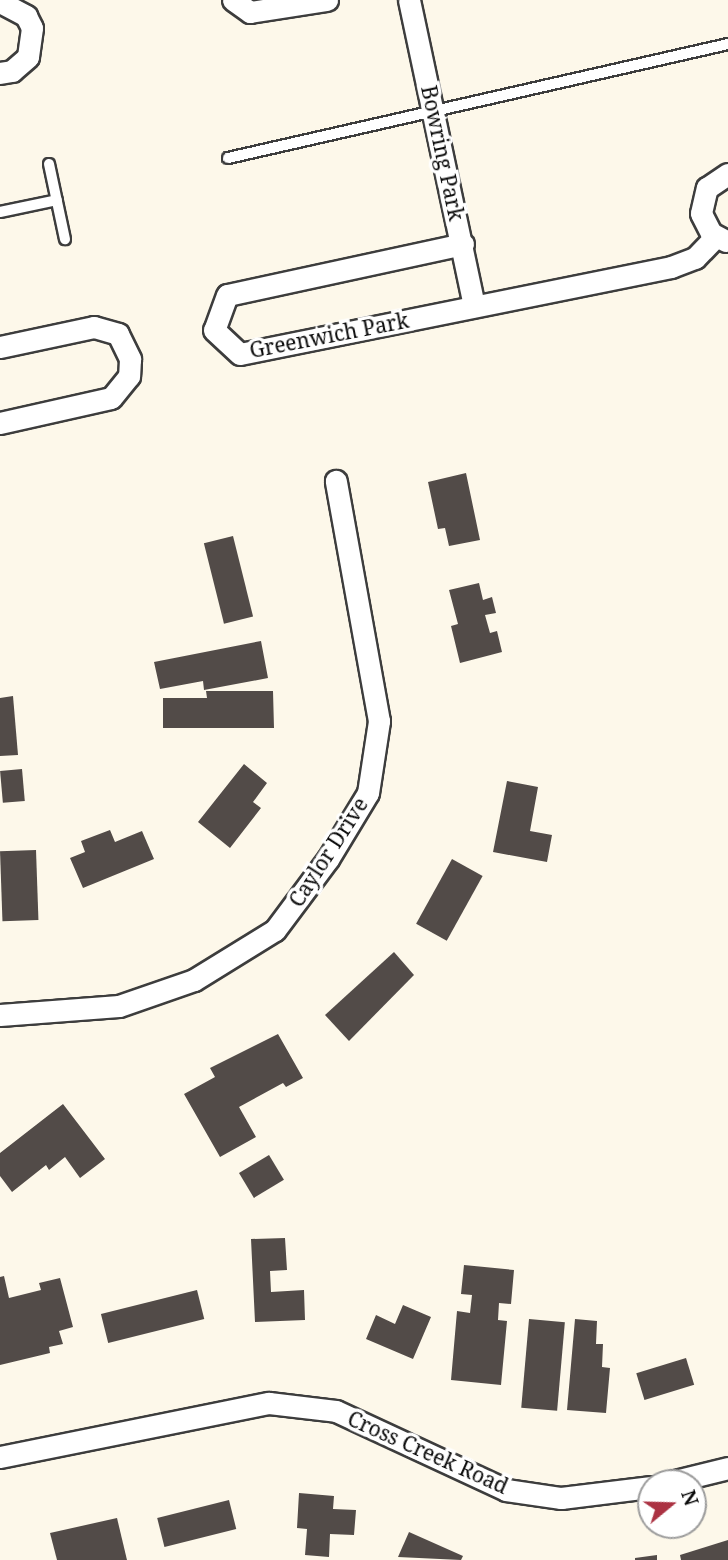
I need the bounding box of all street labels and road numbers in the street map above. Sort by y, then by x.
street label: Bowring Park [416,83,470,223]
street label: Greenwich Park [247,307,411,363]
street label: Caylor Drive [283,793,373,911]
street label: Cross Creek Road [344,1405,512,1499]

